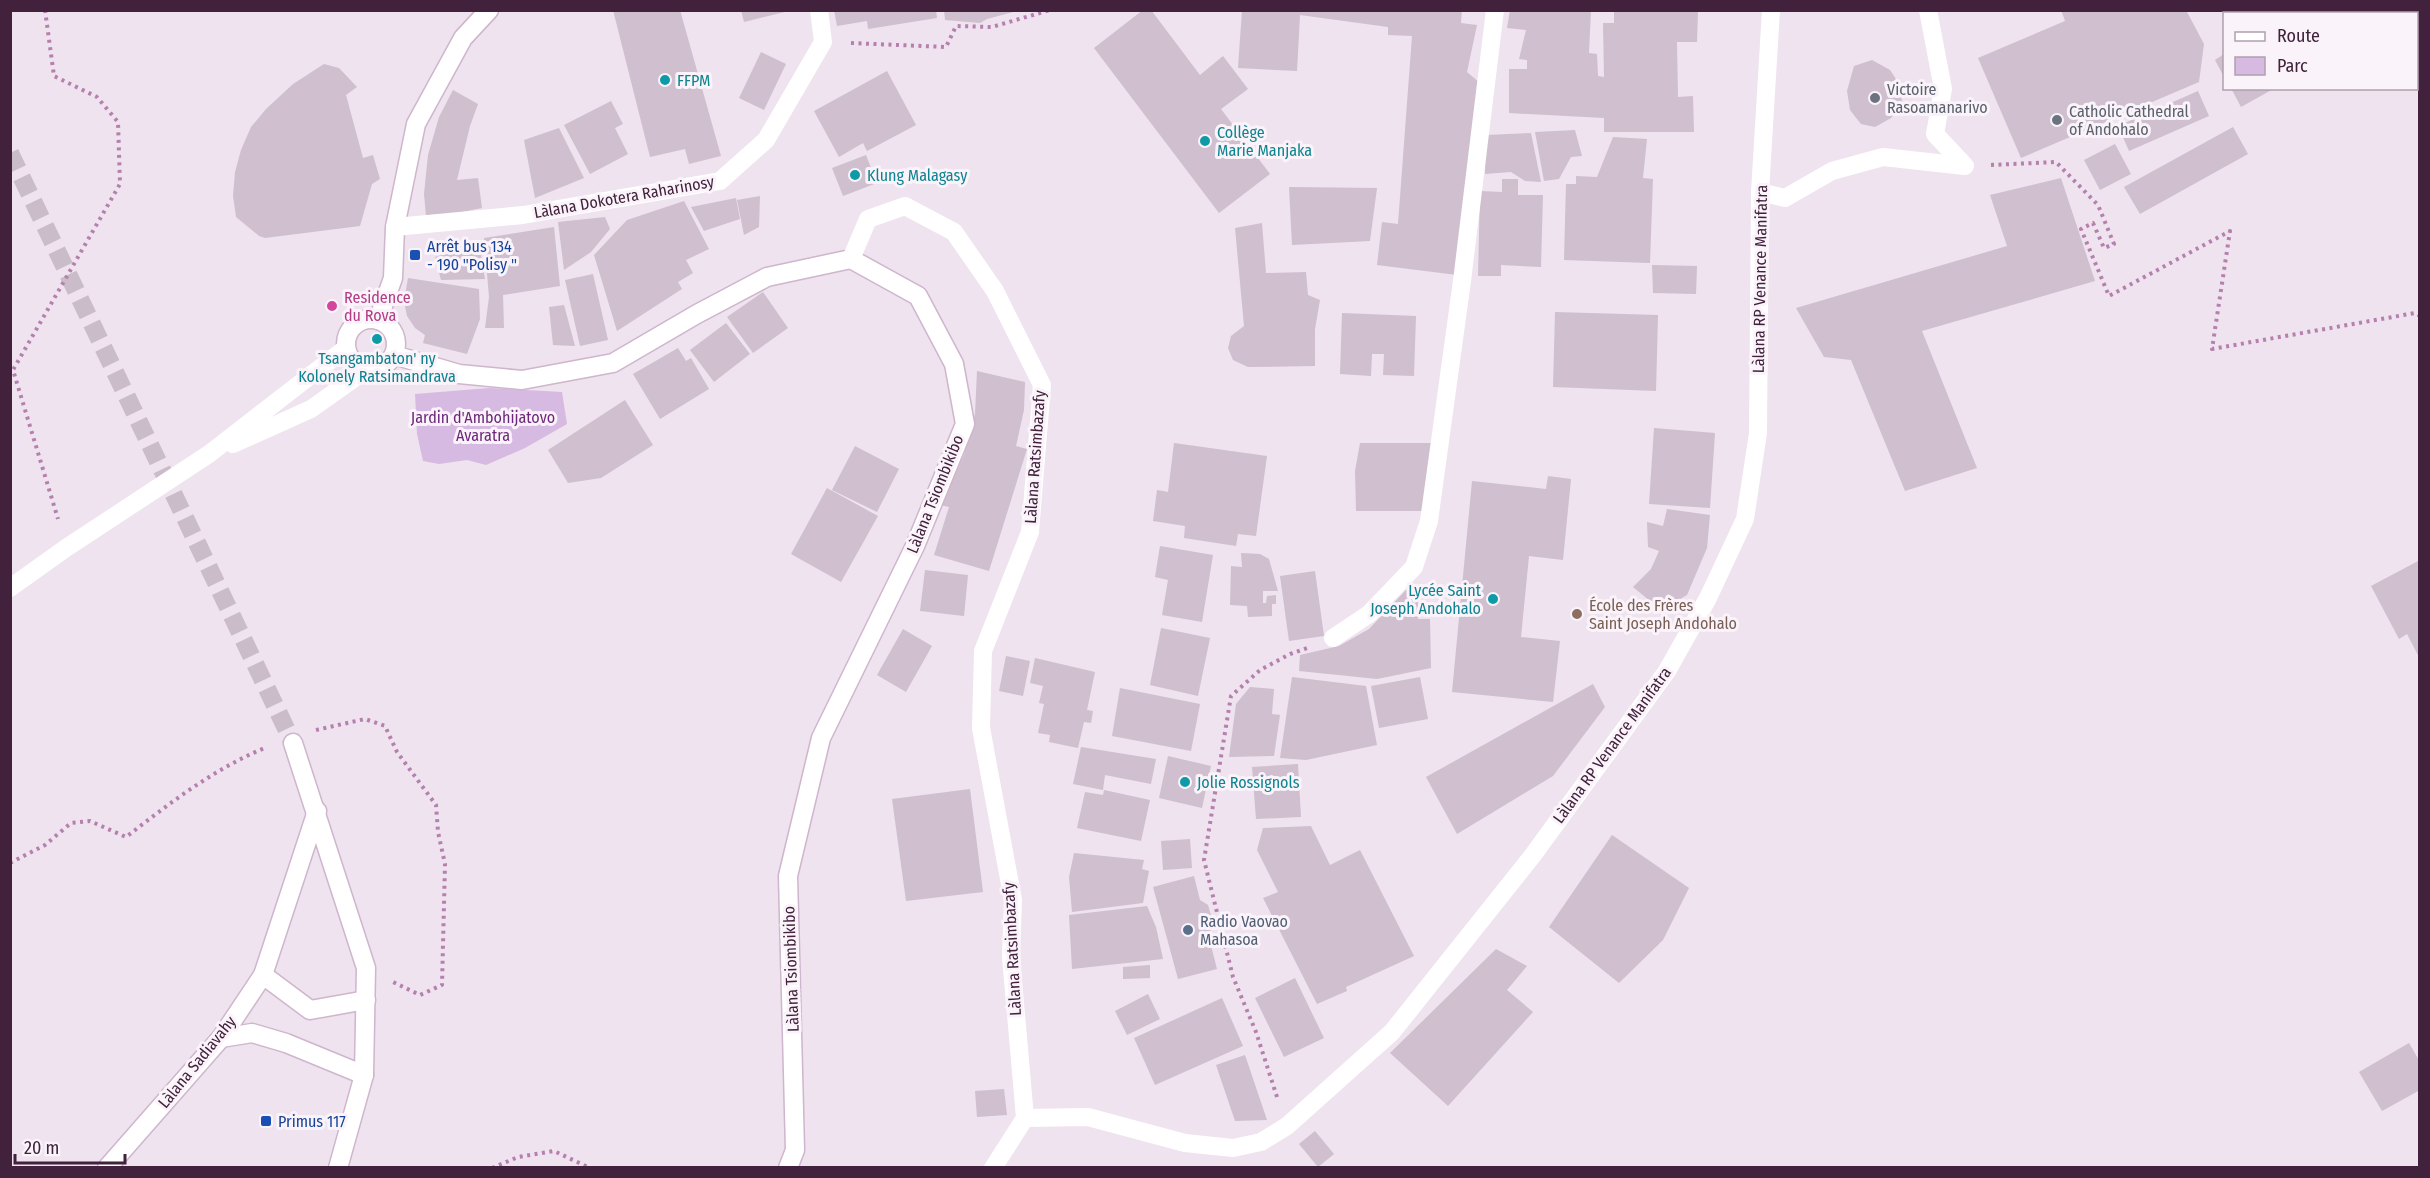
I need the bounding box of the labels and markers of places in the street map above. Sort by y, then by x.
place label: FFPM [677,71,710,90]
marker: FFPM [658,73,672,87]
place label: Victoire Rasoamanarivo [1887,80,1988,117]
marker: Victoire Rasoamanarivo [1868,91,1882,105]
place label: Catholic Cathedral of Andohalo [2069,102,2189,139]
marker: Catholic Cathedral of Andohalo [2050,113,2064,127]
place label: Collège Marie Manjaka [1217,123,1312,160]
marker: Collège Marie Manjaka [1198,134,1212,148]
place label: Klung Malagasy [867,166,968,185]
marker: Klung Malagasy [848,168,862,182]
place label: Arrêt bus 134 - 190 "Polisy " [427,237,517,274]
marker: Arrêt bus 134 - 190 "Polisy " [408,248,422,262]
place label: Residence du Rova [344,288,411,325]
marker: Residence du Rova [325,299,339,313]
marker: Tsangambaton' ny Kolonely Ratsimandrava [370,332,384,346]
place label: Tsangambaton' ny Kolonely Ratsimandrava [298,349,456,386]
place label: Lycée Saint Joseph Andohalo [1370,581,1482,618]
marker: Lycée Saint Joseph Andohalo [1486,592,1500,606]
place label: École des Frères Saint Joseph Andohalo [1589,596,1737,633]
marker: École des Frères Saint Joseph Andohalo [1570,607,1584,621]
place label: Jolie Rossignols [1197,773,1300,792]
marker: Jolie Rossignols [1178,775,1192,789]
place label: Radio Vaovao Mahasoa [1200,912,1288,949]
marker: Radio Vaovao Mahasoa [1181,923,1195,937]
place label: Primus 117 [278,1112,346,1131]
marker: Primus 117 [259,1114,273,1128]

